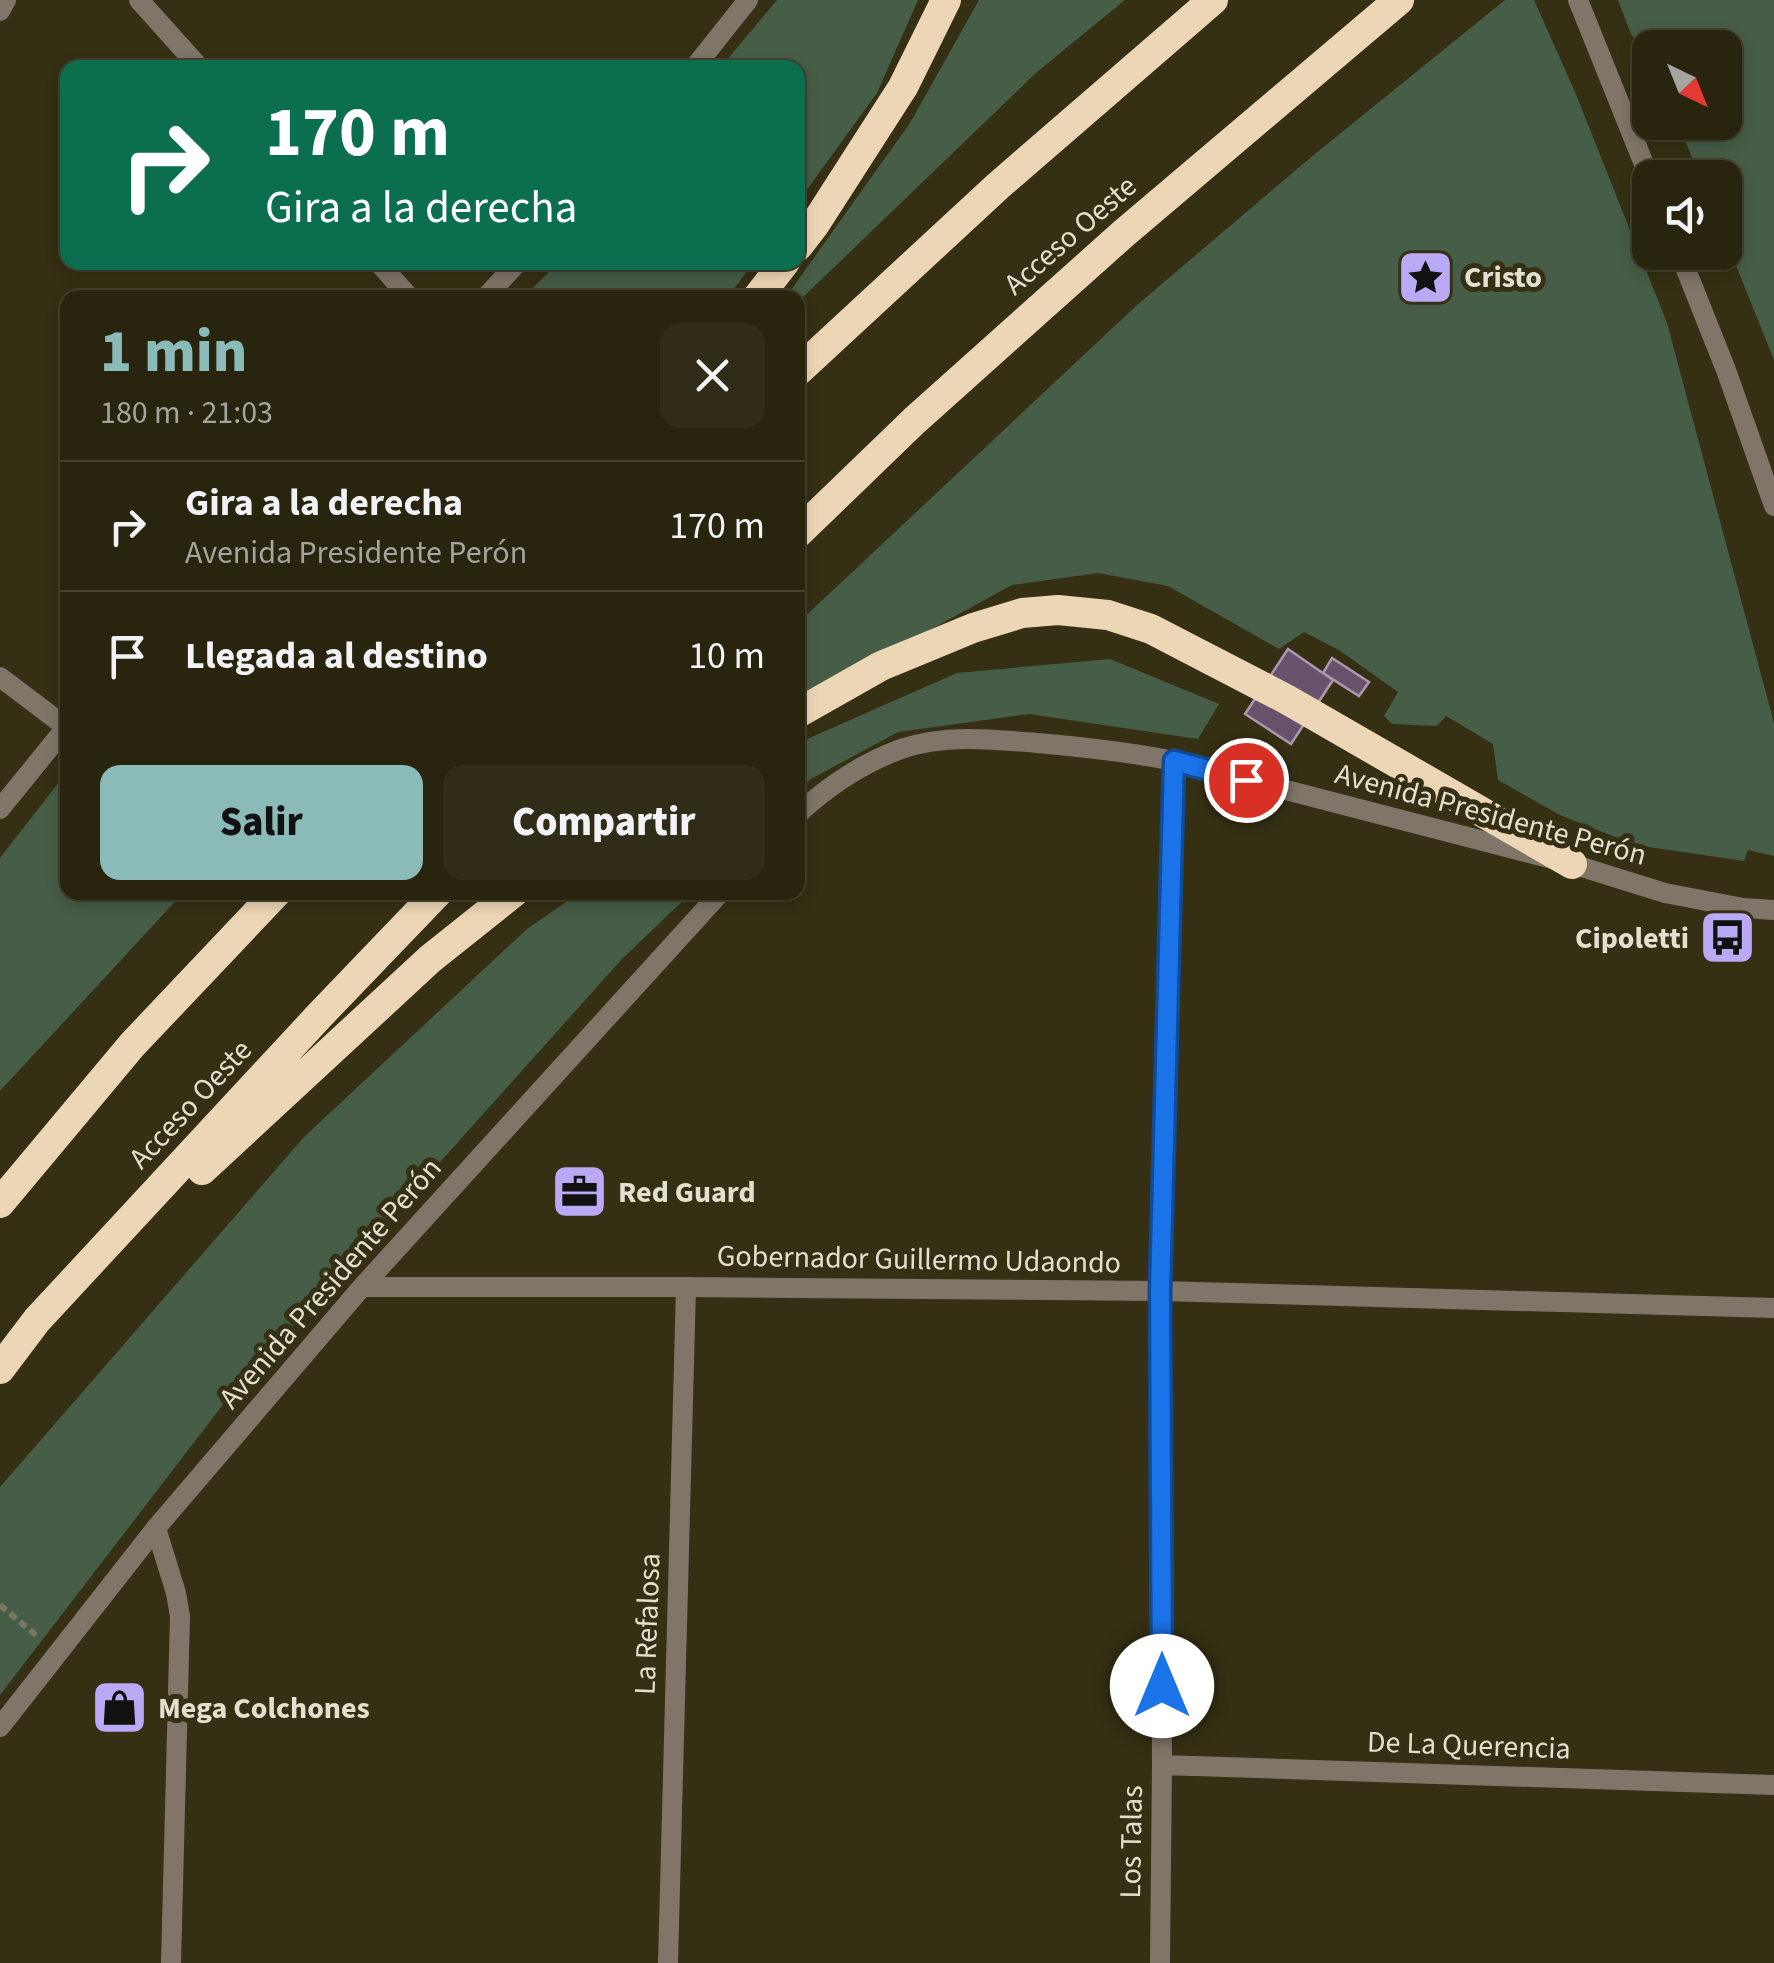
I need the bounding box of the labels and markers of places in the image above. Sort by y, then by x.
place icon: Cristo [1395,247,1455,307]
place label: Cristo [1464,256,1542,299]
pin [1204,738,1289,823]
bus stop icon: Cipoletti [1698,908,1758,968]
place label: Cipoletti [1575,917,1689,960]
office icon: Red Guard [549,1162,609,1222]
place label: Red Guard [618,1171,756,1214]
shop icon: Mega Colchones [89,1678,149,1738]
place label: Mega Colchones [158,1687,370,1730]

